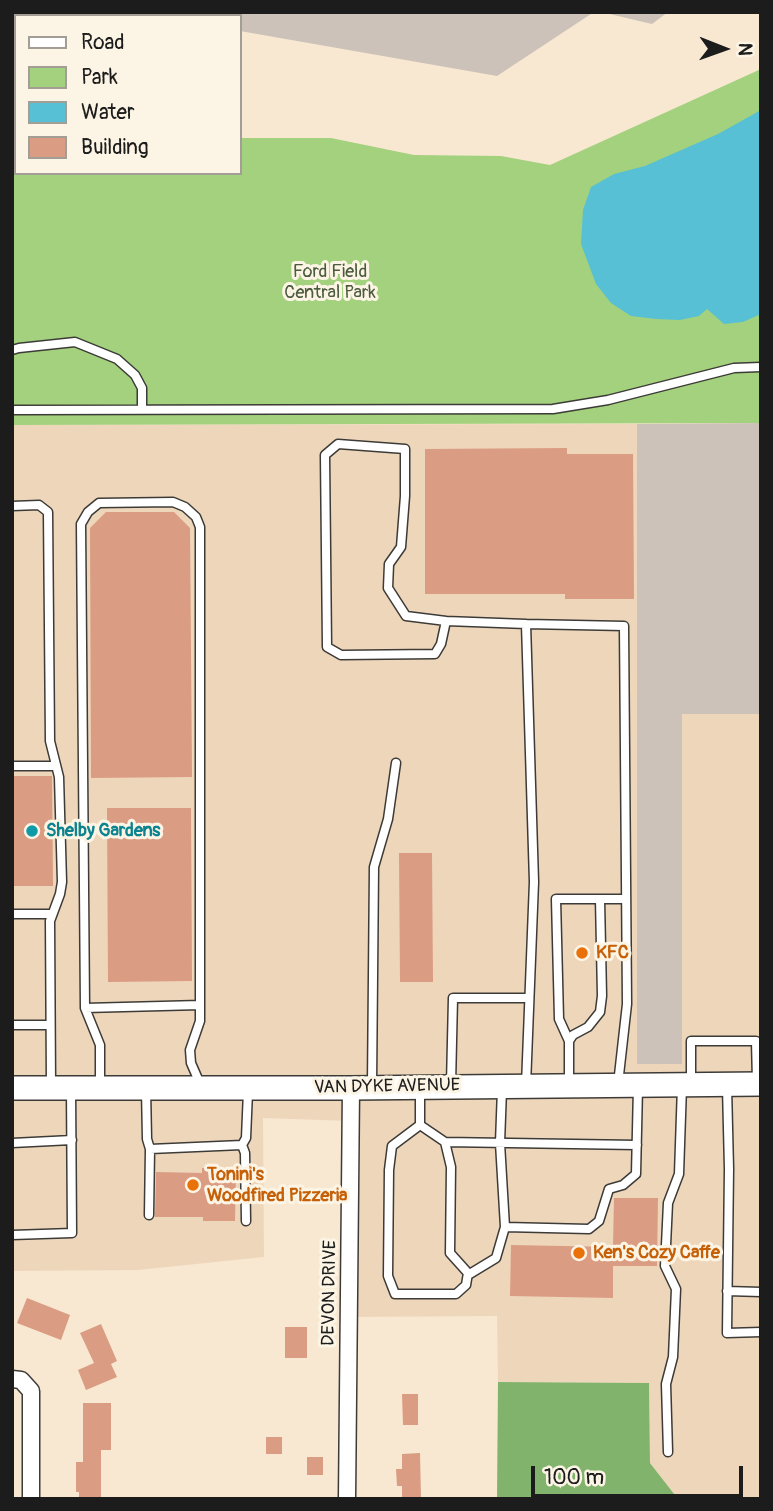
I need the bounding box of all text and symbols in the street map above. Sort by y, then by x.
legend [14,14,242,175]
north arrow [689,14,759,84]
text: Road [81,29,125,56]
text: N [733,43,757,56]
text: Park [81,64,118,91]
text: Water [81,99,134,126]
text: Building [81,134,148,161]
park label: Ford Field Central Park [284,261,376,304]
place label: Shelby Gardens [46,820,160,842]
marker: Shelby Gardens [24,823,40,839]
place label: KFC [596,942,629,964]
marker: KFC [574,945,590,961]
street label: VAN DYKE AVENUE [314,1075,460,1099]
place label: Tonini's Woodfired Pizzeria [207,1164,347,1206]
marker: Tonini's Woodfired Pizzeria [185,1177,201,1193]
street label: DEVON DRIVE [318,1240,342,1346]
place label: Ken's Cozy Caffe [593,1242,720,1264]
marker: Ken's Cozy Caffe [571,1245,587,1261]
scale bar [535,1452,747,1496]
text: 100 m [544,1464,604,1491]

